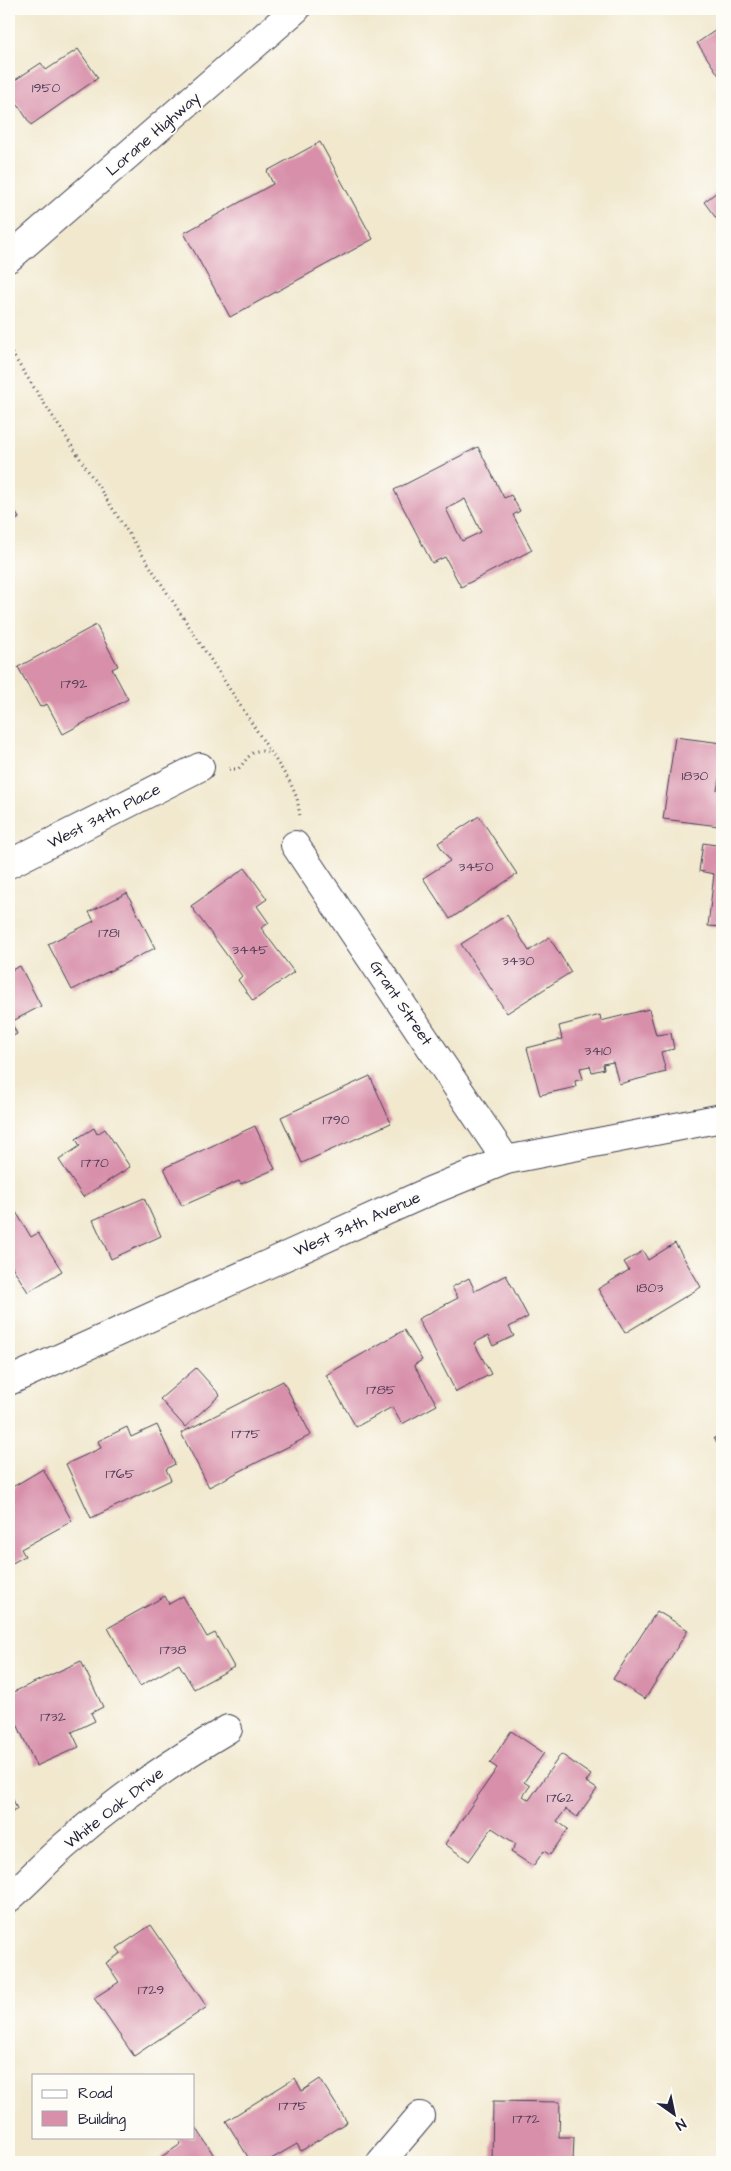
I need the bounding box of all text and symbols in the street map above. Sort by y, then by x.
house number: 1950 [32,78,60,98]
street label: Lorane Highway [101,87,206,182]
house number: 1792 [61,674,87,694]
house number: 1830 [682,766,709,786]
street label: West 34th Place [44,778,165,854]
house number: 3450 [458,857,494,877]
house number: 1781 [98,923,120,943]
house number: 3445 [232,940,268,960]
house number: 3430 [502,951,534,971]
street label: Grant Street [364,956,438,1050]
house number: 3410 [584,1041,612,1061]
house number: 1790 [322,1110,350,1130]
house number: 1770 [81,1153,109,1173]
street label: West 34th Avenue [290,1186,424,1262]
house number: 1803 [637,1278,663,1298]
house number: 1785 [366,1380,396,1400]
house number: 1775 [232,1424,261,1444]
house number: 1765 [105,1464,135,1484]
house number: 1738 [160,1640,186,1660]
house number: 1732 [40,1707,66,1727]
street label: White Oak Drive [60,1762,169,1854]
house number: 1762 [546,1788,574,1808]
house number: 1729 [138,1980,164,2000]
legend [32,2074,195,2138]
text: Road [78,2083,113,2104]
north arrow [648,2088,698,2138]
house number: 1775 [279,2096,308,2116]
text: Building [78,2109,126,2131]
house number: 1772 [512,2109,540,2129]
text: N [671,2113,690,2135]

